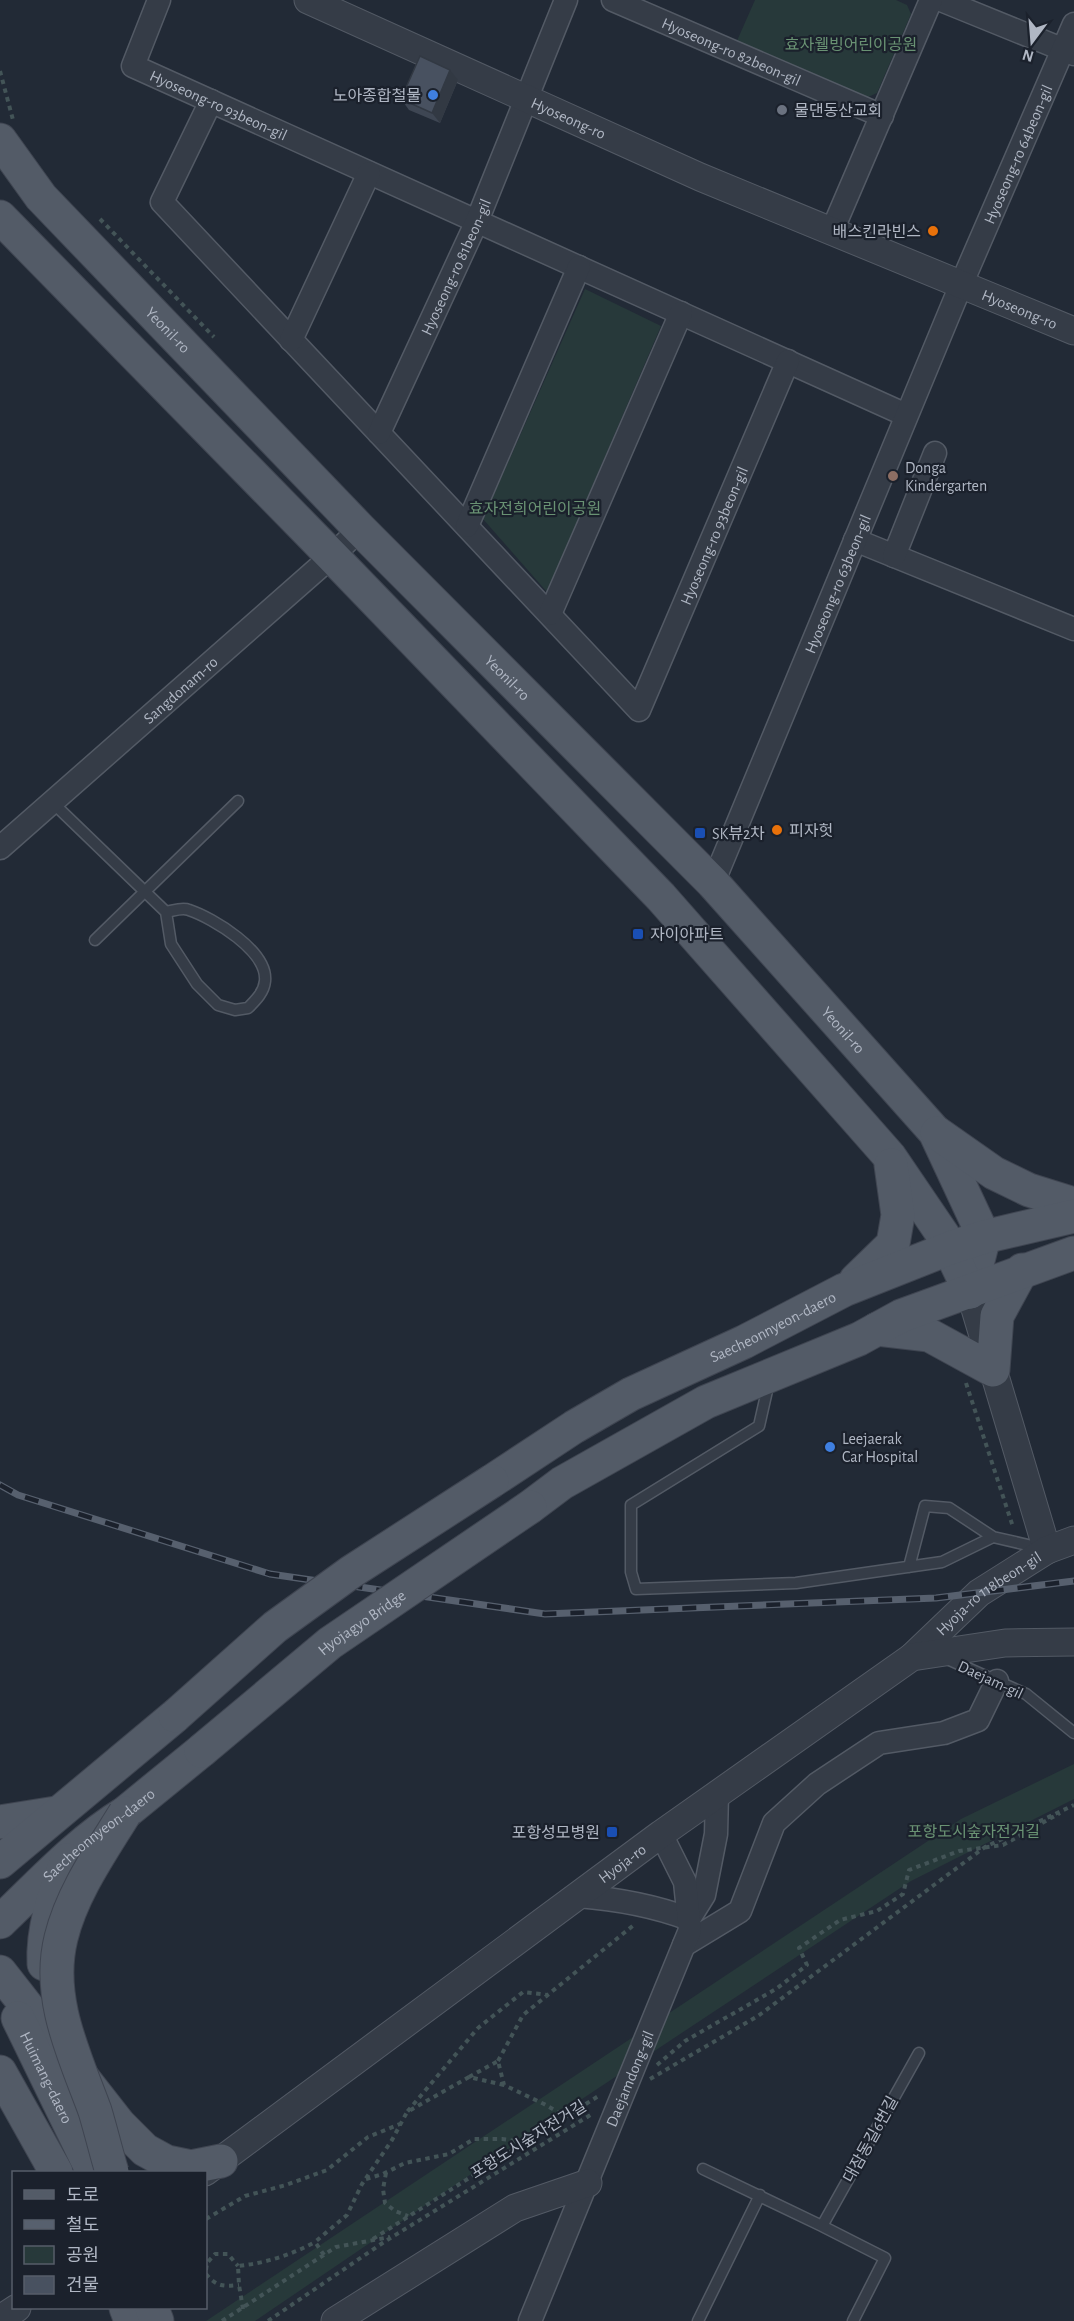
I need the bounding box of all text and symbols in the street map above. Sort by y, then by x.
north arrow [1002,12,1062,72]
street label: Hyoseong-ro 82beon-gil [659,15,803,89]
park label: 효자웰빙어린이공원 [785,37,917,53]
text: N [1021,46,1036,65]
street label: Hyoseong-ro 93beon-gil [147,68,289,144]
street label: Hyoseong-ro 64beon-gil [981,83,1056,227]
place label: 노아종합철물 [333,88,421,104]
marker: 노아종합철물 [426,88,440,102]
street label: Hyoseong-ro [529,95,608,142]
marker: 물댄동산교회 [775,103,789,117]
place label: 물댄동산교회 [794,103,882,119]
street label: Hyoseong-ro 81beon-gil [418,197,494,338]
place label: 배스킨라빈스 [833,224,921,240]
marker: 배스킨라빈스 [926,224,940,238]
street label: Hyoseong-ro [979,287,1060,332]
street label: Yeonil-ro [142,304,193,356]
place label: Donga Kindergarten [905,460,987,494]
street label: Hyoseong-ro 93beon-gil [678,464,751,607]
marker: Donga Kindergarten [886,469,900,483]
park label: 효자전희어린이공원 [469,501,601,517]
street label: Hyoseong-ro 63beon-gil [802,512,874,656]
street label: Yeonil-ro [481,652,533,704]
street label: Sangdonam-ro [141,654,221,727]
place label: 피자헛 [789,822,833,839]
marker: 피자헛 [770,823,784,837]
marker: SK뷰2차 [693,826,707,840]
place label: SK뷰2차 [712,826,765,842]
marker: 자이아파트 [631,927,645,941]
place label: 자이아파트 [650,927,724,943]
street label: Yeonil-ro [818,1004,868,1057]
street label: Saecheonnyeon-daero [708,1289,839,1366]
place label: Leejaerak Car Hospital [842,1431,918,1465]
marker: Leejaerak Car Hospital [823,1440,837,1454]
street label: Hyoja-ro 118beon-gil [933,1549,1044,1639]
street label: Hyojagyo Bridge [315,1587,409,1659]
street label: Daejam-gil [955,1658,1026,1703]
street label: Saecheonnyeon-daero [40,1785,158,1885]
park label: 포항도시숲자전거길 [908,1824,1040,1840]
place label: 포항성모병원 [512,1825,600,1841]
marker: 포항성모병원 [605,1825,619,1839]
street label: Hyoja-ro [596,1841,649,1886]
street label: Huimang-daero [17,2029,75,2126]
street label: Daejamdong-gil [603,2029,657,2129]
street label: 대잠동길6번길 [841,2094,901,2185]
street label: 포항도시숲자전거길 [468,2098,589,2182]
legend [12,2171,207,2309]
text: 도로 [66,2187,99,2205]
text: 철도 [66,2216,99,2235]
text: 공원 [66,2246,99,2265]
text: 건물 [66,2276,99,2295]

